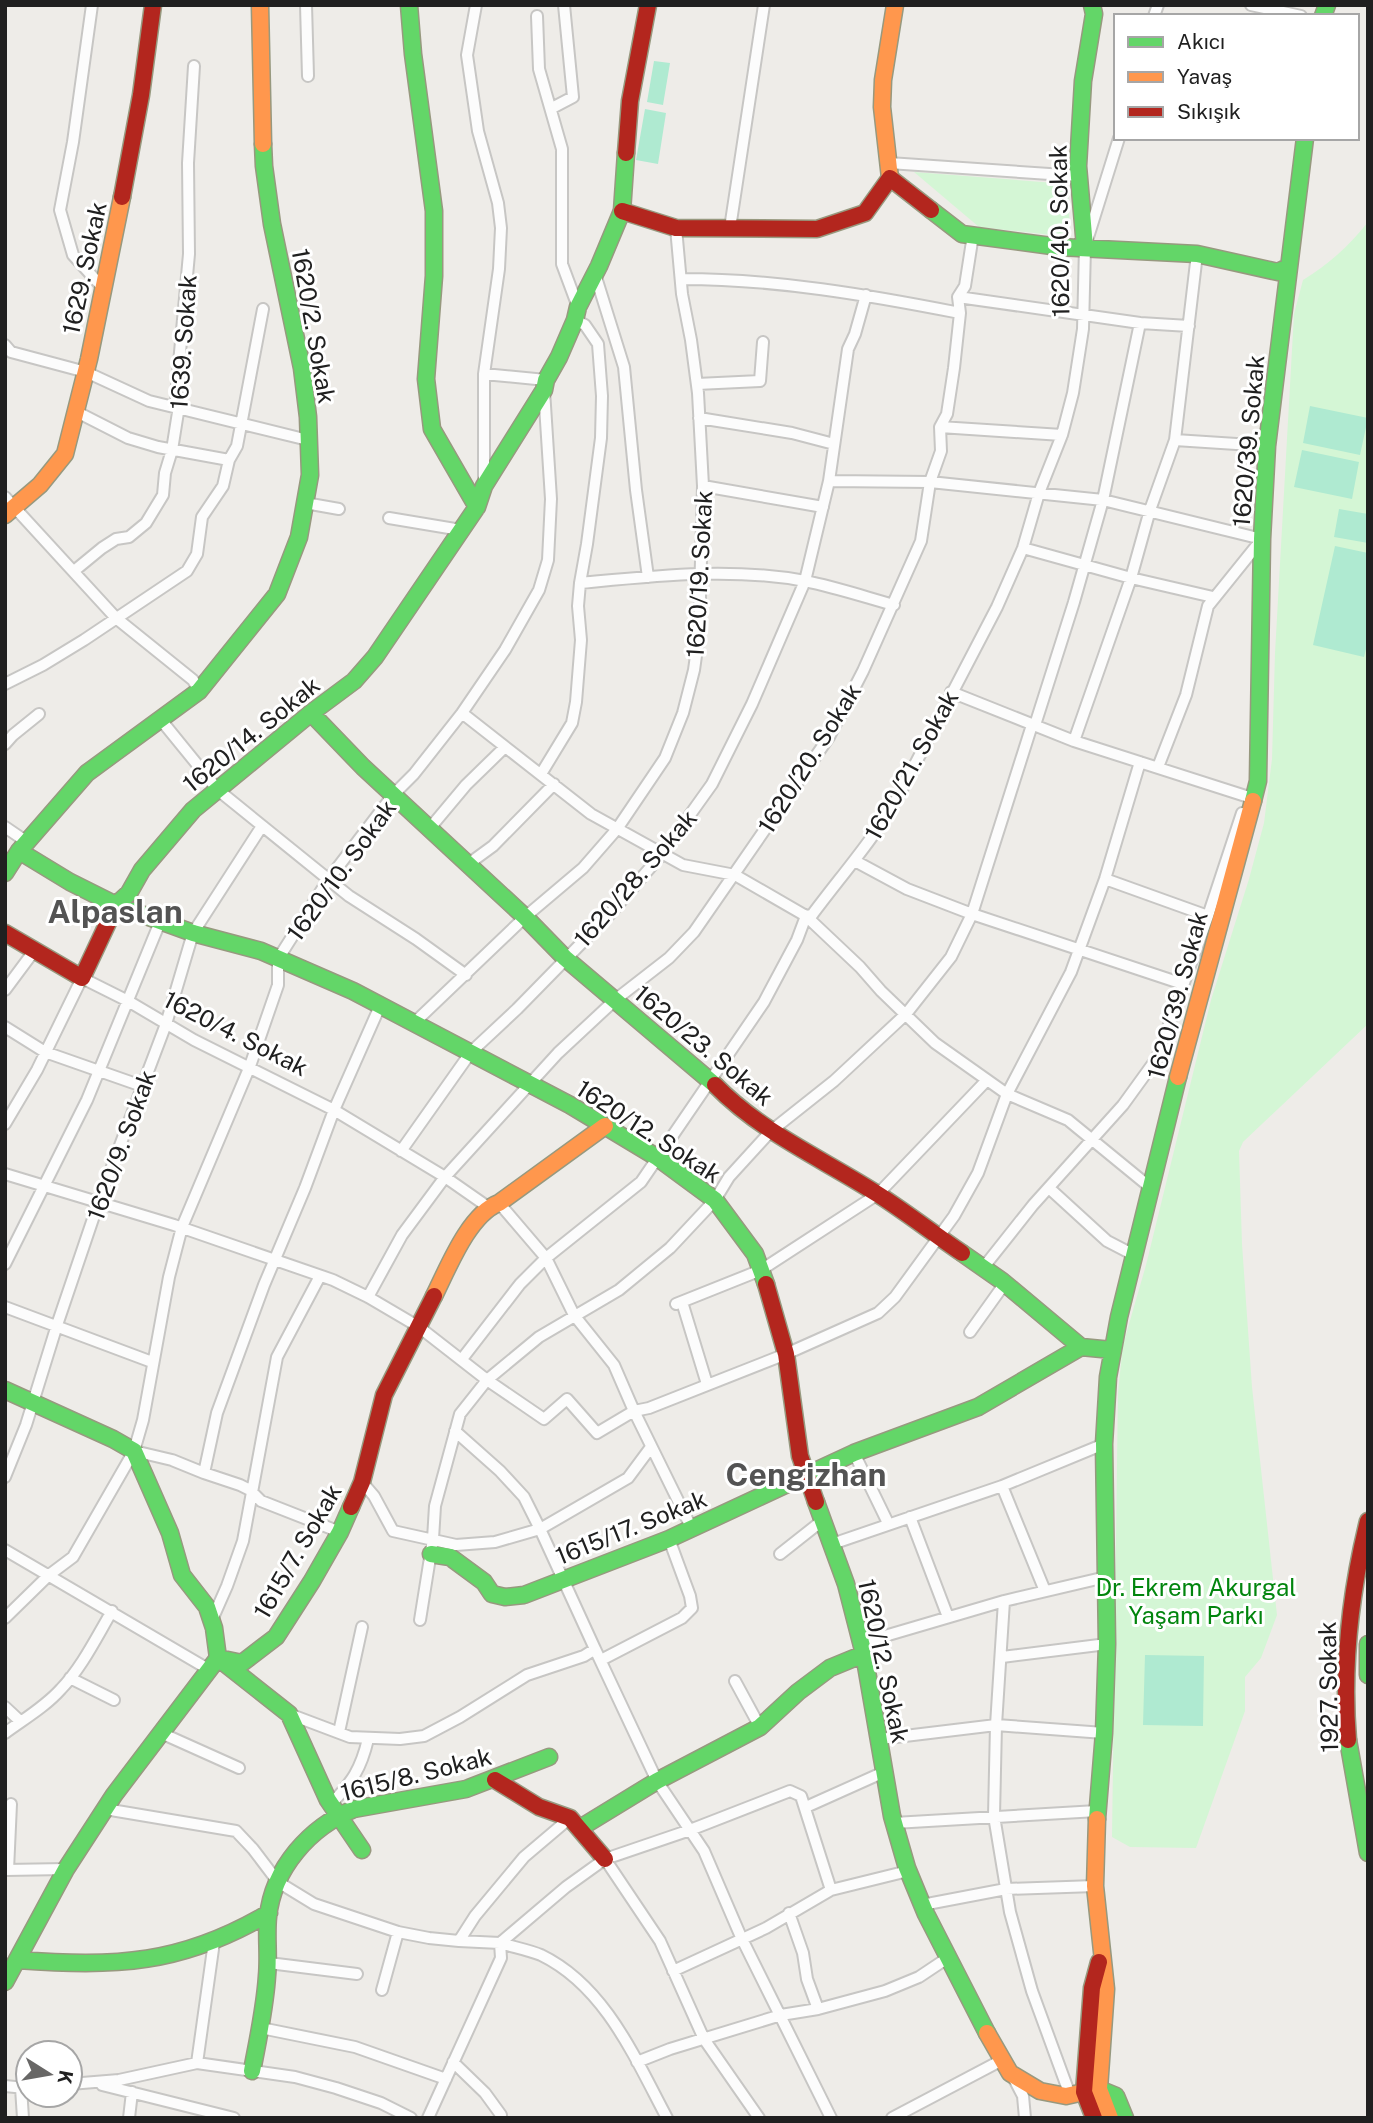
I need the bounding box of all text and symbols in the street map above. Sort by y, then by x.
legend [1114,14,1359,140]
text: Akıcı [1177,29,1225,54]
text: Yavaş [1177,64,1232,89]
text: Sıkışık [1177,99,1241,124]
street label: 1620/40. Sokak [1043,145,1075,317]
street label: 1629. Sokak [56,199,112,337]
street label: 1620/2. Sokak [287,246,341,406]
street label: 1639. Sokak [164,274,202,410]
street label: 1620/39. Sokak [1227,354,1269,528]
street label: 1620/19. Sokak [681,490,717,658]
street label: 1620/14. Sokak [177,670,325,798]
street label: 1620/20. Sokak [752,678,866,838]
street label: 1620/21. Sokak [858,685,964,845]
street label: 1620/10. Sokak [281,794,401,946]
street label: 1620/28. Sokak [568,804,702,952]
district label: Alpaslan [47,893,183,930]
street label: 1620/39. Sokak [1141,908,1213,1082]
street label: 1620/23. Sokak [629,979,779,1111]
street label: 1620/4. Sokak [159,985,313,1081]
street label: 1620/9. Sokak [81,1066,161,1224]
street label: 1620/12. Sokak [571,1074,727,1188]
district label: Cengizhan [726,1456,886,1493]
street label: 1615/7. Sokak [247,1479,347,1623]
street label: 1615/17. Sokak [552,1484,710,1570]
park label: Dr. Ekrem Akurgal Yaşam Parkı [1095,1573,1297,1629]
street label: 1620/12. Sokak [853,1577,915,1745]
street label: 1927. Sokak [1313,1621,1343,1753]
street label: 1615/8. Sokak [338,1742,494,1806]
north arrow [14,2039,84,2109]
text: K [54,2068,78,2086]

